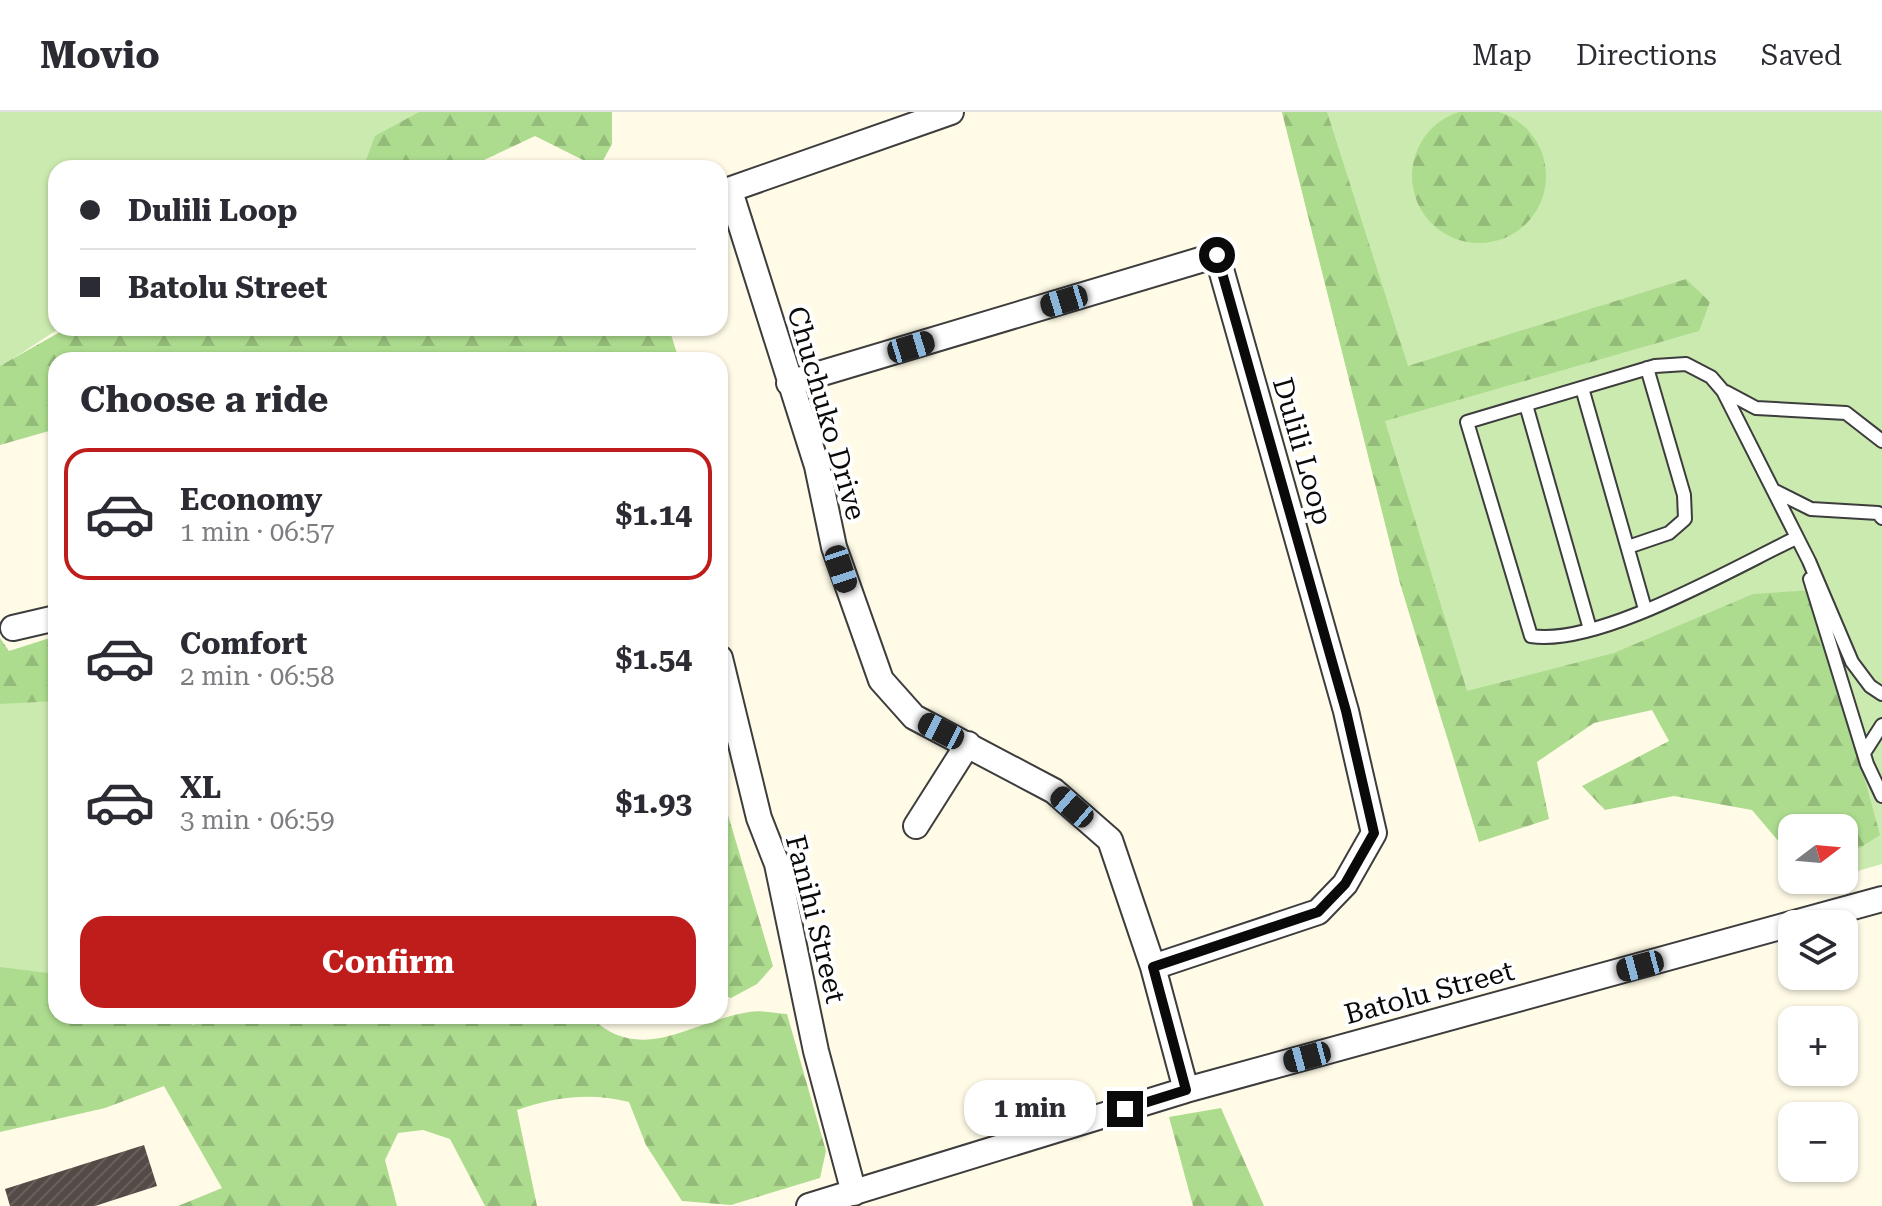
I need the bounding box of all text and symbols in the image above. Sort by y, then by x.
text: Movio [40,33,160,77]
text: Map [1472,39,1532,72]
text: Directions [1576,39,1717,72]
text: Saved [1761,39,1842,72]
text: Dulili Loop [128,193,297,228]
route start [1199,237,1235,273]
text: Batolu Street [128,270,327,305]
car [1038,283,1090,319]
street label: Chuchuko Drive [780,303,873,524]
car [885,329,937,365]
street label: Dulili Loop [1266,374,1339,529]
text: Choose a ride [80,379,328,421]
icon: car [84,478,156,550]
text: Economy [180,482,322,517]
text: $1.14 [615,497,692,532]
text: 1 min · 06:57 [180,517,335,547]
car [822,542,860,596]
icon: car [84,622,156,694]
text: Comfort [180,626,307,661]
text: $1.54 [615,641,692,676]
text: 2 min · 06:58 [180,661,335,691]
car [914,709,968,753]
icon: car [84,766,156,838]
text: XL [180,770,221,805]
car [1046,782,1098,832]
text: $1.93 [615,785,692,820]
text: 3 min · 06:59 [180,805,335,835]
north arrow [1778,814,1858,894]
map controls [1778,814,1858,1182]
street label: Fanihi Street [779,832,852,1007]
button: layers [1778,910,1858,990]
button: Confirm [80,916,696,1008]
car [1614,948,1666,984]
street label: Batolu Street [1341,954,1518,1031]
button: + [1778,1006,1858,1086]
car [1281,1039,1333,1075]
callout: 1 min [965,1081,1097,1137]
route end [1107,1091,1143,1127]
text: 1 min [994,1093,1066,1123]
button: − [1778,1102,1858,1182]

